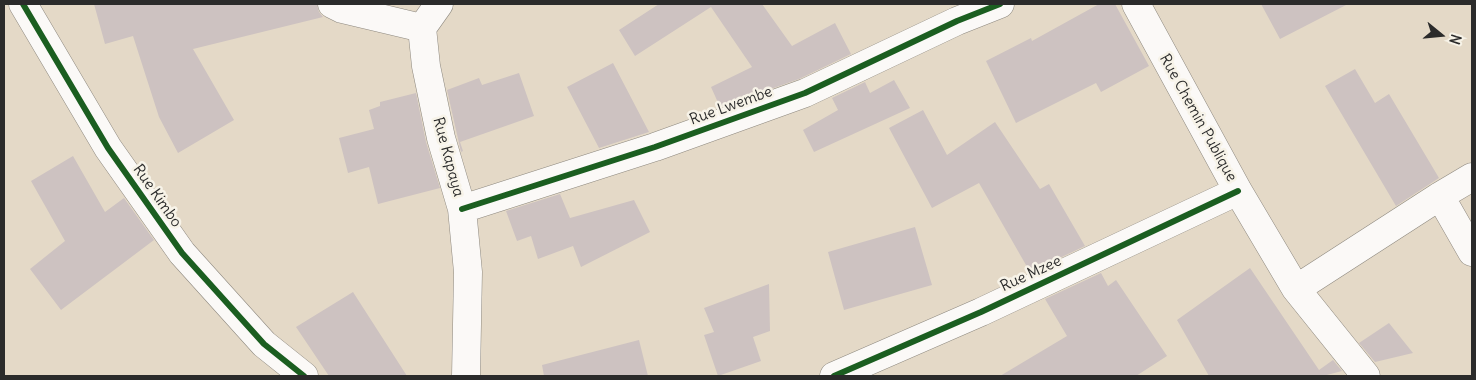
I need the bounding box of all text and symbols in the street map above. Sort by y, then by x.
north arrow [1416,10,1466,60]
text: N [1445,32,1465,47]
street label: Rue Chemin Publique [1155,51,1241,185]
street label: Rue Lwembe [687,83,775,129]
street label: Rue Kapaya [429,115,467,199]
street label: Rue Kimbo [129,161,185,231]
street label: Rue Mzee [998,252,1064,296]

